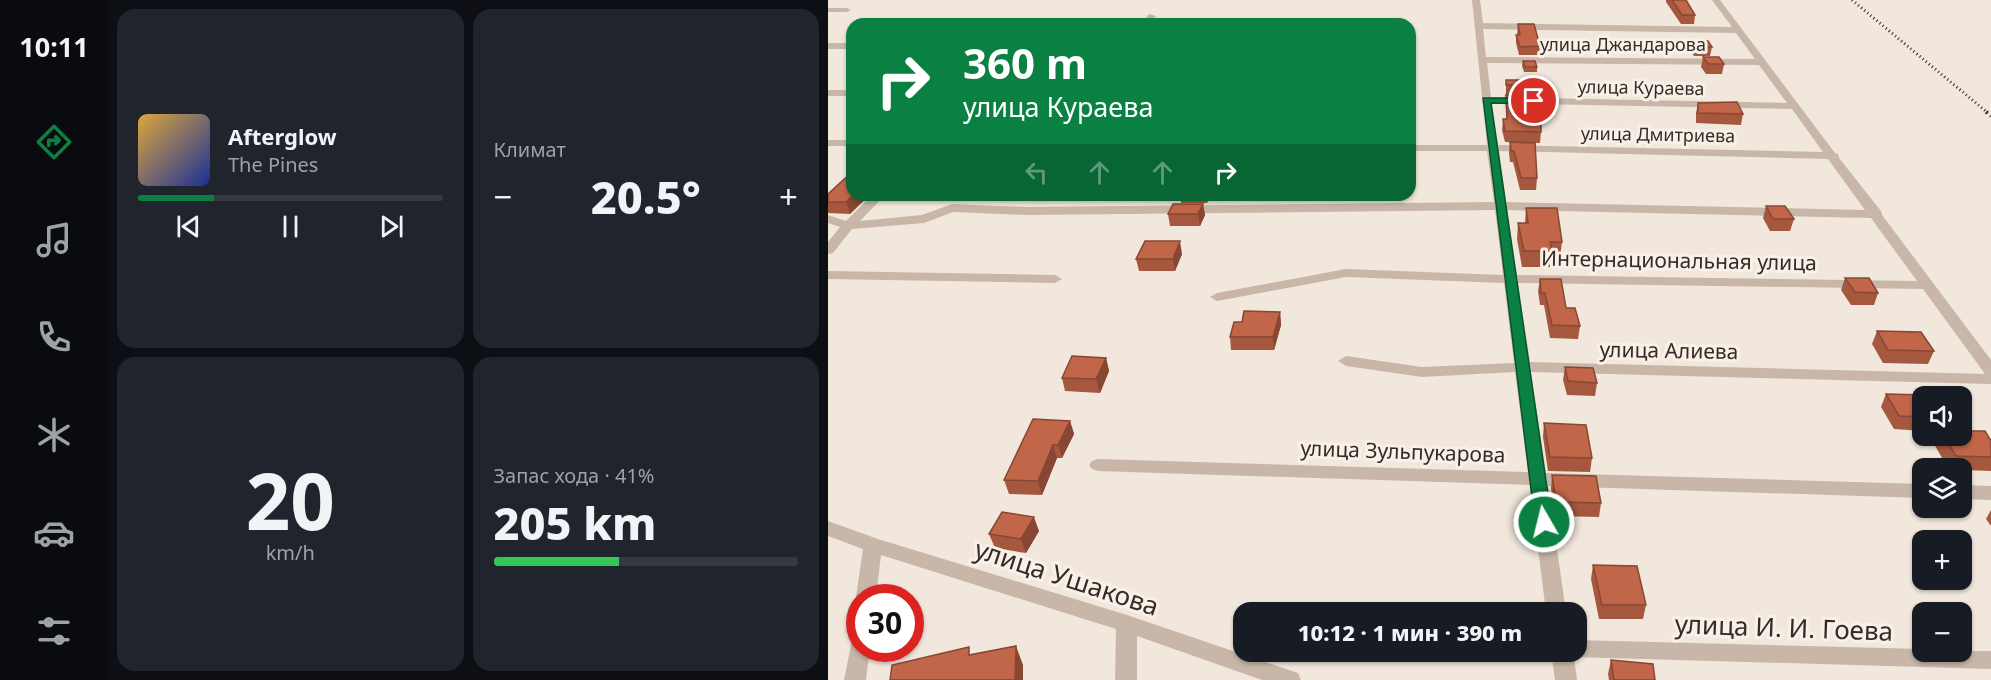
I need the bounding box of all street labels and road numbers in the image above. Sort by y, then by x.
street label: улица Джандарова [1540,32,1706,56]
street label: улица Кураева [1577,74,1705,100]
street label: улица Дмитриева [1581,121,1735,147]
street label: Интернациональная улица [1541,244,1817,276]
street label: улица Алиева [1599,335,1739,365]
street label: улица Зульпукарова [1300,433,1506,469]
street label: улица Ушакова [970,530,1164,624]
street label: улица И. И. Гоева [1674,605,1894,649]

